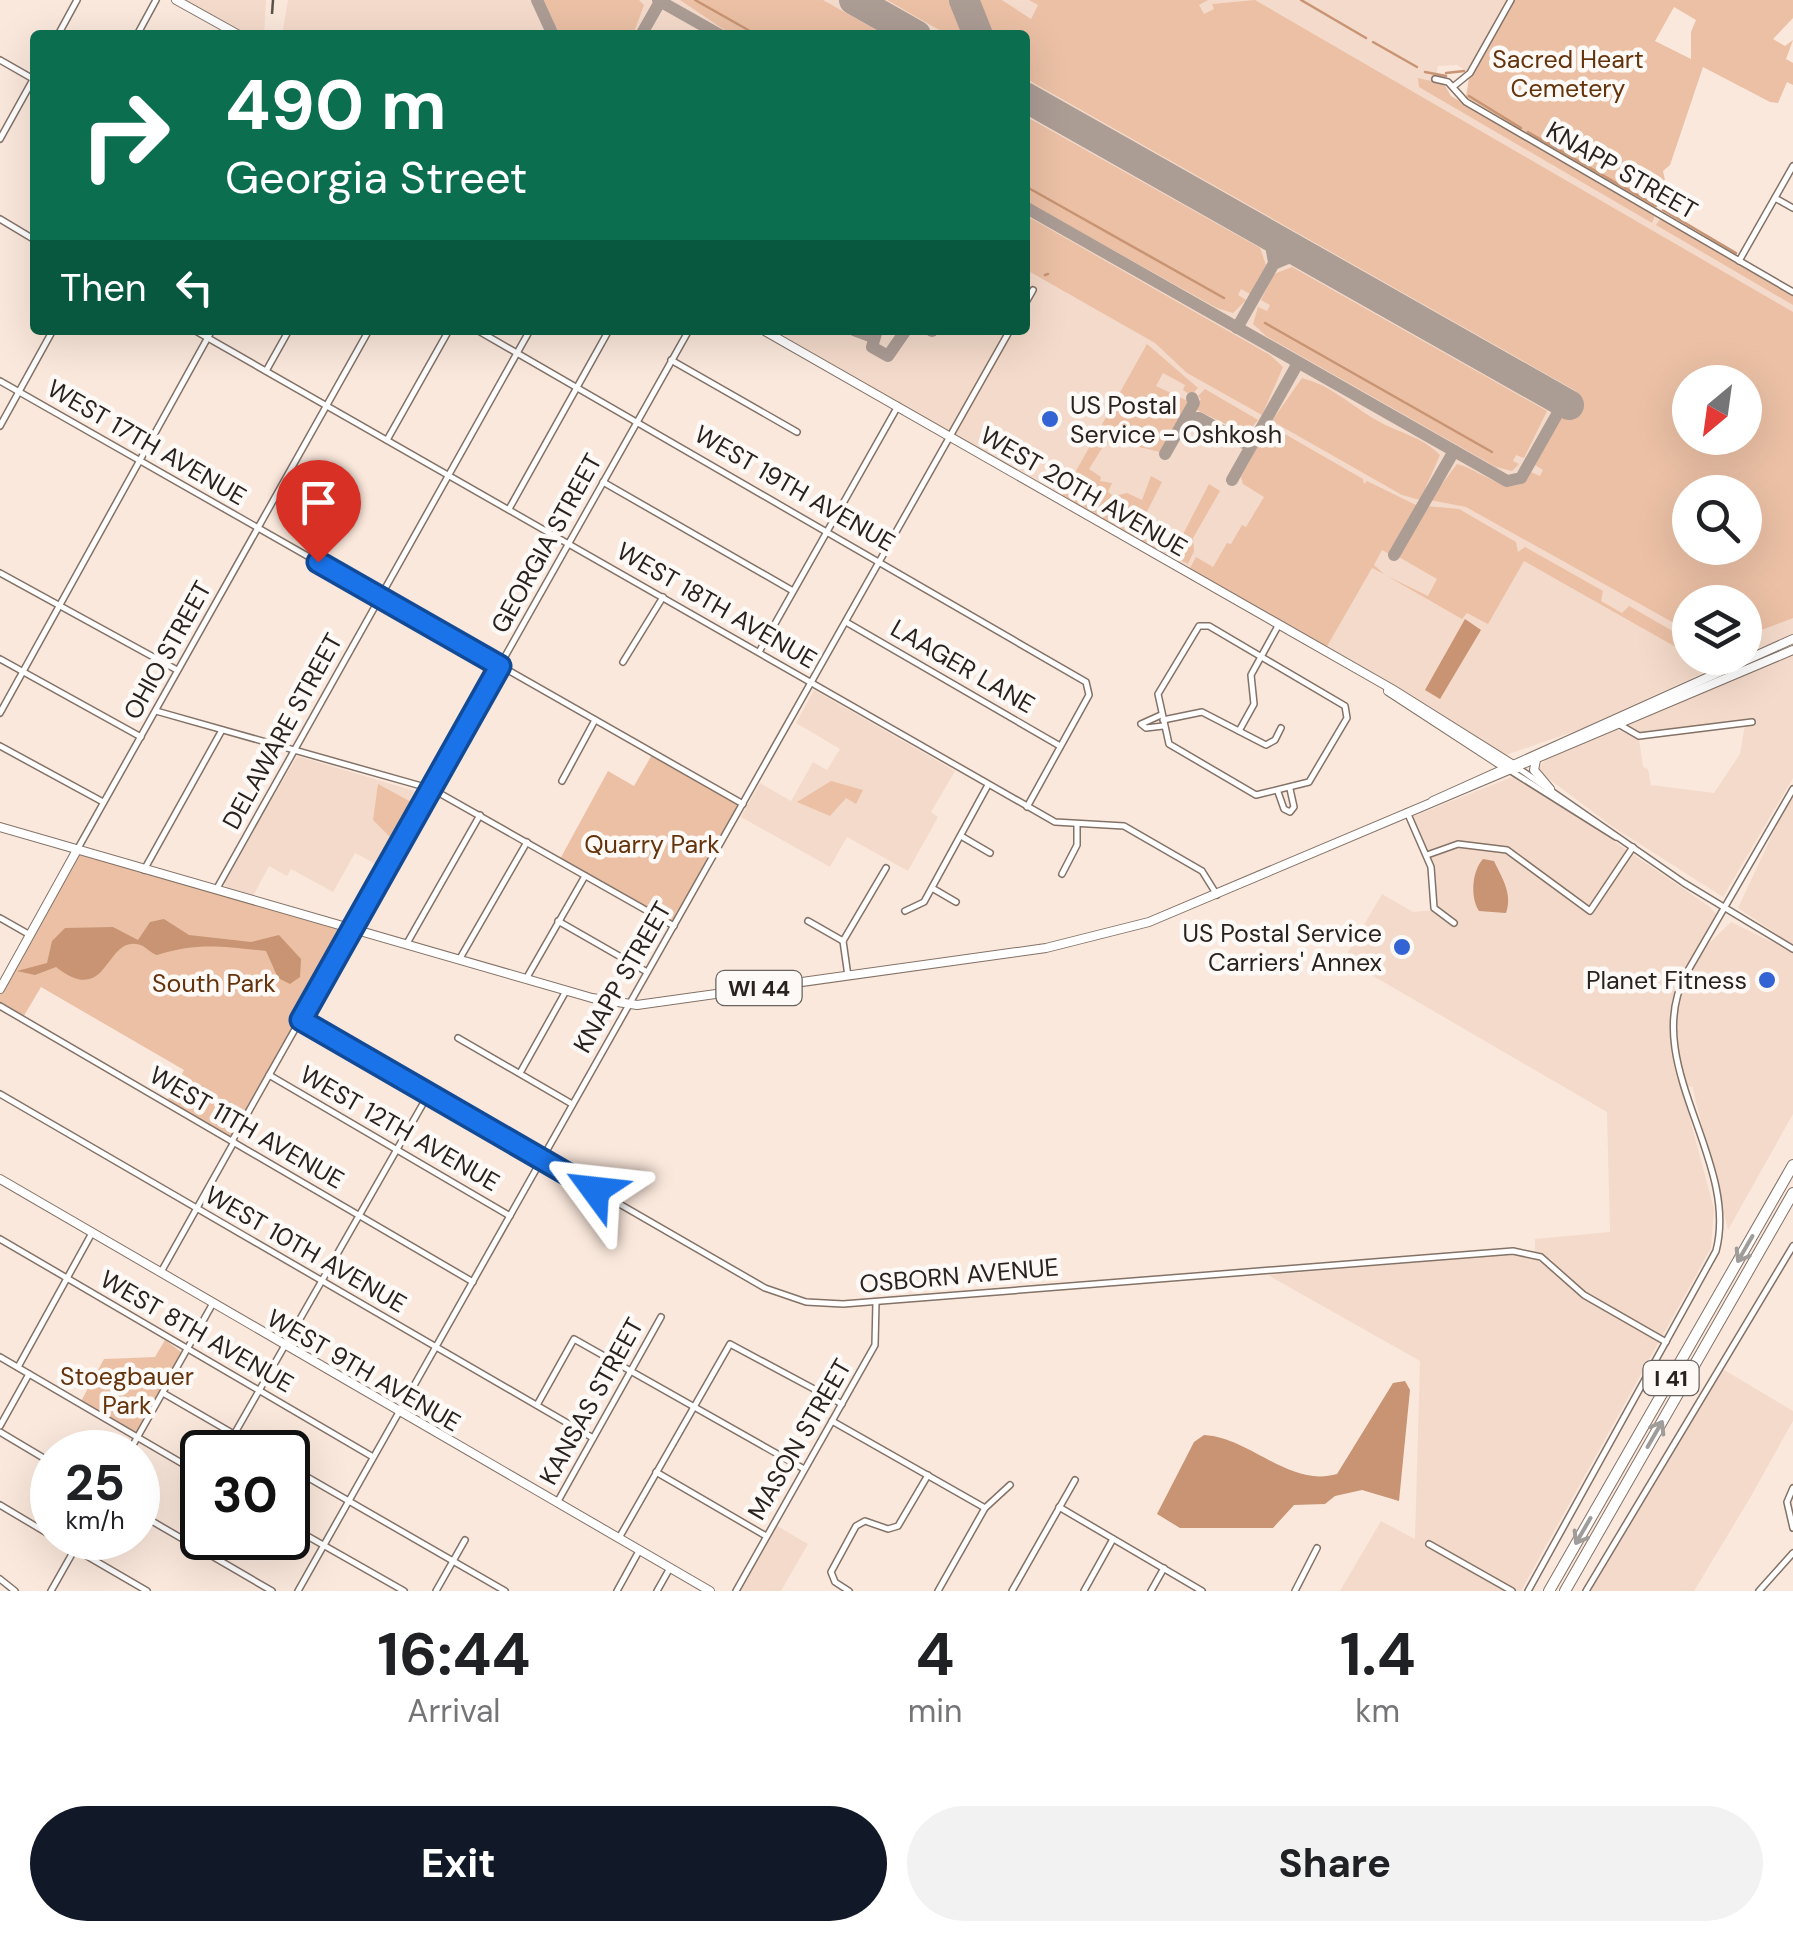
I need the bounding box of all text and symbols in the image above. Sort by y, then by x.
park label: Sacred Heart Cemetery [1492,43,1644,105]
text: 490 m [225,60,447,151]
icon: right [60,70,190,200]
street label: KNAPP STREET [1540,114,1703,227]
text: Georgia Street [225,148,527,207]
icon: left [167,260,222,315]
text: Then [60,263,147,313]
north arrow [1672,365,1762,455]
map controls [1672,365,1762,675]
street label: WEST 17TH AVENUE [41,372,252,513]
place label: US Postal Service - Oshkosh [1070,389,1282,451]
marker: US Postal Service - Oshkosh [1039,408,1061,430]
street label: WEST 19TH AVENUE [689,418,901,559]
street label: WEST 20TH AVENUE [974,419,1193,564]
street label: GEORGIA STREET [483,448,609,639]
pin [276,460,361,563]
icon: arrive [291,475,346,530]
button: search [1672,475,1762,565]
street label: WEST 18TH AVENUE [611,535,823,676]
street label: OHIO STREET [116,575,219,725]
button: layers [1672,585,1762,675]
street label: LAAGER LANE [885,612,1041,721]
street label: DELAWARE STREET [215,627,350,835]
park label: Quarry Park [584,828,720,861]
street label: KNAPP STREET [566,896,679,1059]
place label: US Postal Service Carriers' Annex [1183,917,1382,979]
marker: US Postal Service Carriers' Annex [1391,936,1413,958]
place label: Planet Fitness [1586,964,1747,997]
park label: South Park [152,967,276,1000]
marker: Planet Fitness [1756,969,1778,991]
road number: WI 44 [716,971,802,1005]
street label: WEST 11TH AVENUE [144,1058,350,1197]
street label: WEST 12TH AVENUE [294,1058,506,1199]
position arrow [543,1138,647,1242]
street label: WEST 10TH AVENUE [199,1178,413,1321]
one-way arrow [1734,1234,1754,1263]
street label: OSBORN AVENUE [858,1250,1060,1301]
street label: WEST 8TH AVENUE [94,1263,299,1400]
street label: WEST 9TH AVENUE [261,1302,467,1439]
street label: KANSAS STREET [532,1312,651,1491]
street label: MASON STREET [740,1353,859,1526]
park label: Stoegbauer Park [60,1360,194,1422]
road number: I 41 [1644,1361,1698,1395]
one-way arrow [1645,1420,1665,1450]
speed limit sign: 30 [180,1430,310,1560]
text: 25 [65,1450,125,1516]
text: km/h [65,1504,125,1537]
one-way arrow [1573,1516,1593,1545]
text: 16:44 [377,1615,530,1694]
text: 4 [916,1615,955,1694]
text: 1.4 [1340,1615,1416,1694]
text: Arrival [407,1690,501,1732]
text: min [908,1690,962,1732]
text: km [1355,1690,1400,1732]
button: Exit [30,1806,887,1921]
button: Share [907,1806,1763,1921]

